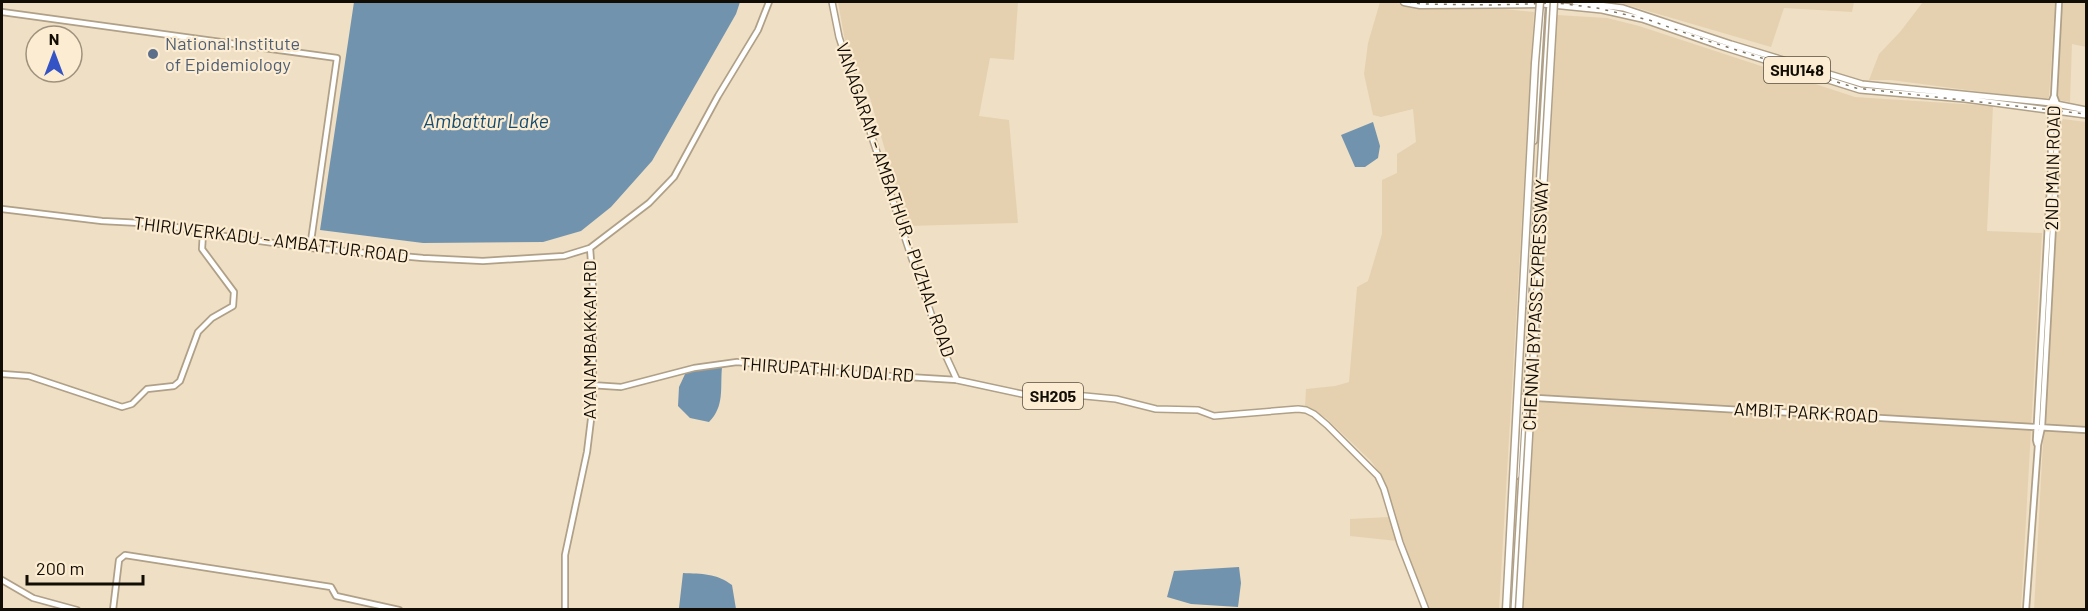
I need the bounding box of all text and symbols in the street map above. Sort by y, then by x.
north arrow [24,24,84,84]
text: N [49,29,59,48]
place label: National Institute of Epidemiology [165,32,300,75]
street label: VANAGARAM - AMBATHUR - PUZHAL ROAD [832,40,960,360]
marker: National Institute of Epidemiology [146,47,160,61]
road number: SHU148 [1764,57,1830,83]
street label: 2ND MAIN ROAD [2040,105,2064,231]
water label: Ambattur Lake [423,108,549,132]
street label: CHENNAI BYPASS EXPRESSWAY [1517,179,1553,431]
street label: THIRUVERKADU - AMBATTUR ROAD [133,211,410,267]
street label: AYANAMBAKKAM RD [578,260,600,420]
street label: THIRUPATHI KUDAI RD [739,352,915,386]
road number: SH205 [1023,383,1083,409]
street label: AMBIT PARK ROAD [1733,397,1879,427]
scale bar [27,548,142,586]
text: 200 m [36,557,84,579]

